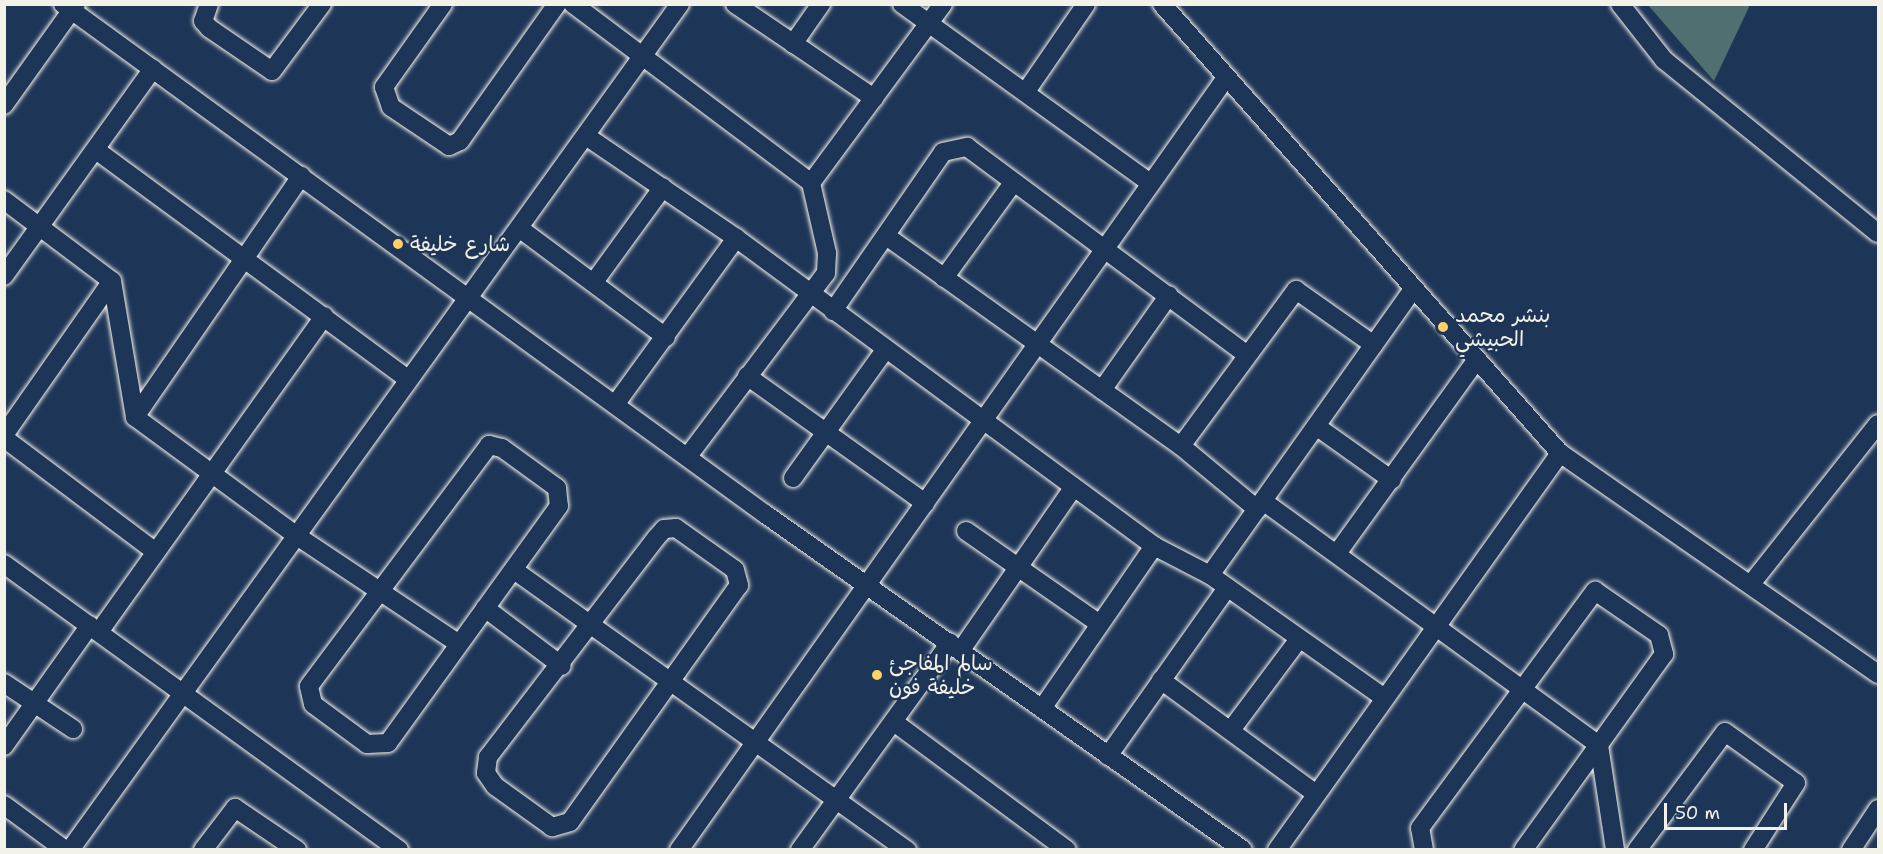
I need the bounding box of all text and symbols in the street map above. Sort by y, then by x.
place label: شارع خليفة [410,231,510,257]
marker: شارع خليفة [391,237,405,251]
place label: بنشر محمد الحبيشي [1455,302,1550,352]
marker: بنشر محمد الحبيشي [1436,320,1450,334]
place label: سالم المفاجئ خليفة فون [889,650,993,700]
marker: سالم المفاجئ خليفة فون [870,668,884,682]
scale bar [1667,791,1790,829]
text: 50 m [1675,801,1720,825]

